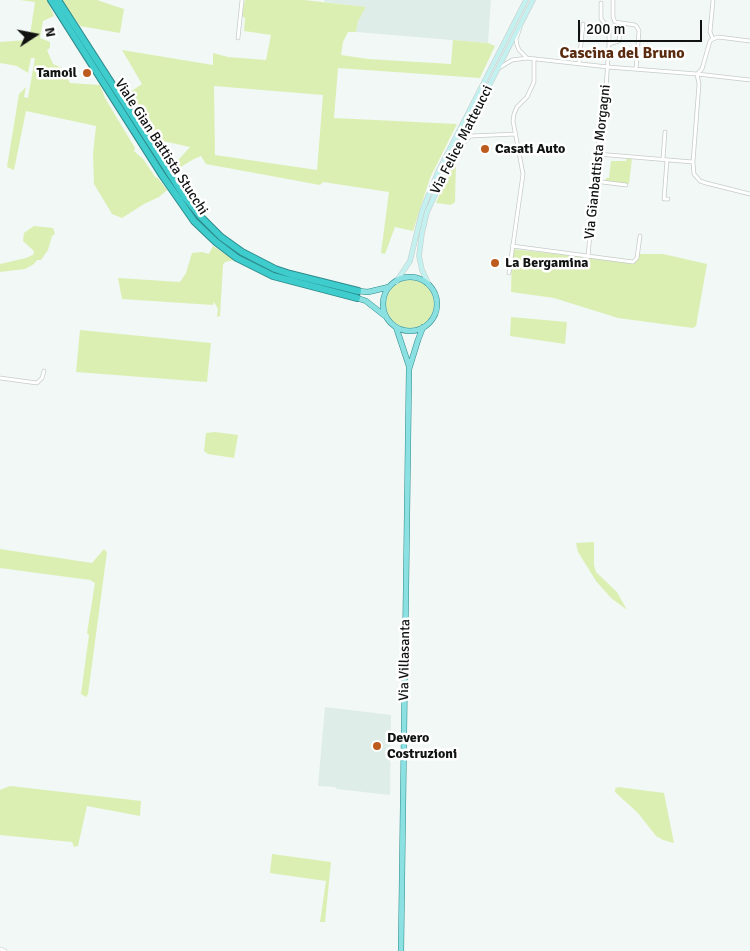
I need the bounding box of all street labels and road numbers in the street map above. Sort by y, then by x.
street label: Viale Gian Battista Stucchi [111,76,211,218]
street label: Via Felice Matteucci [427,83,497,197]
street label: Via Gianbattista Morgagni [582,84,614,240]
street label: Via Villasanta [396,619,414,701]

